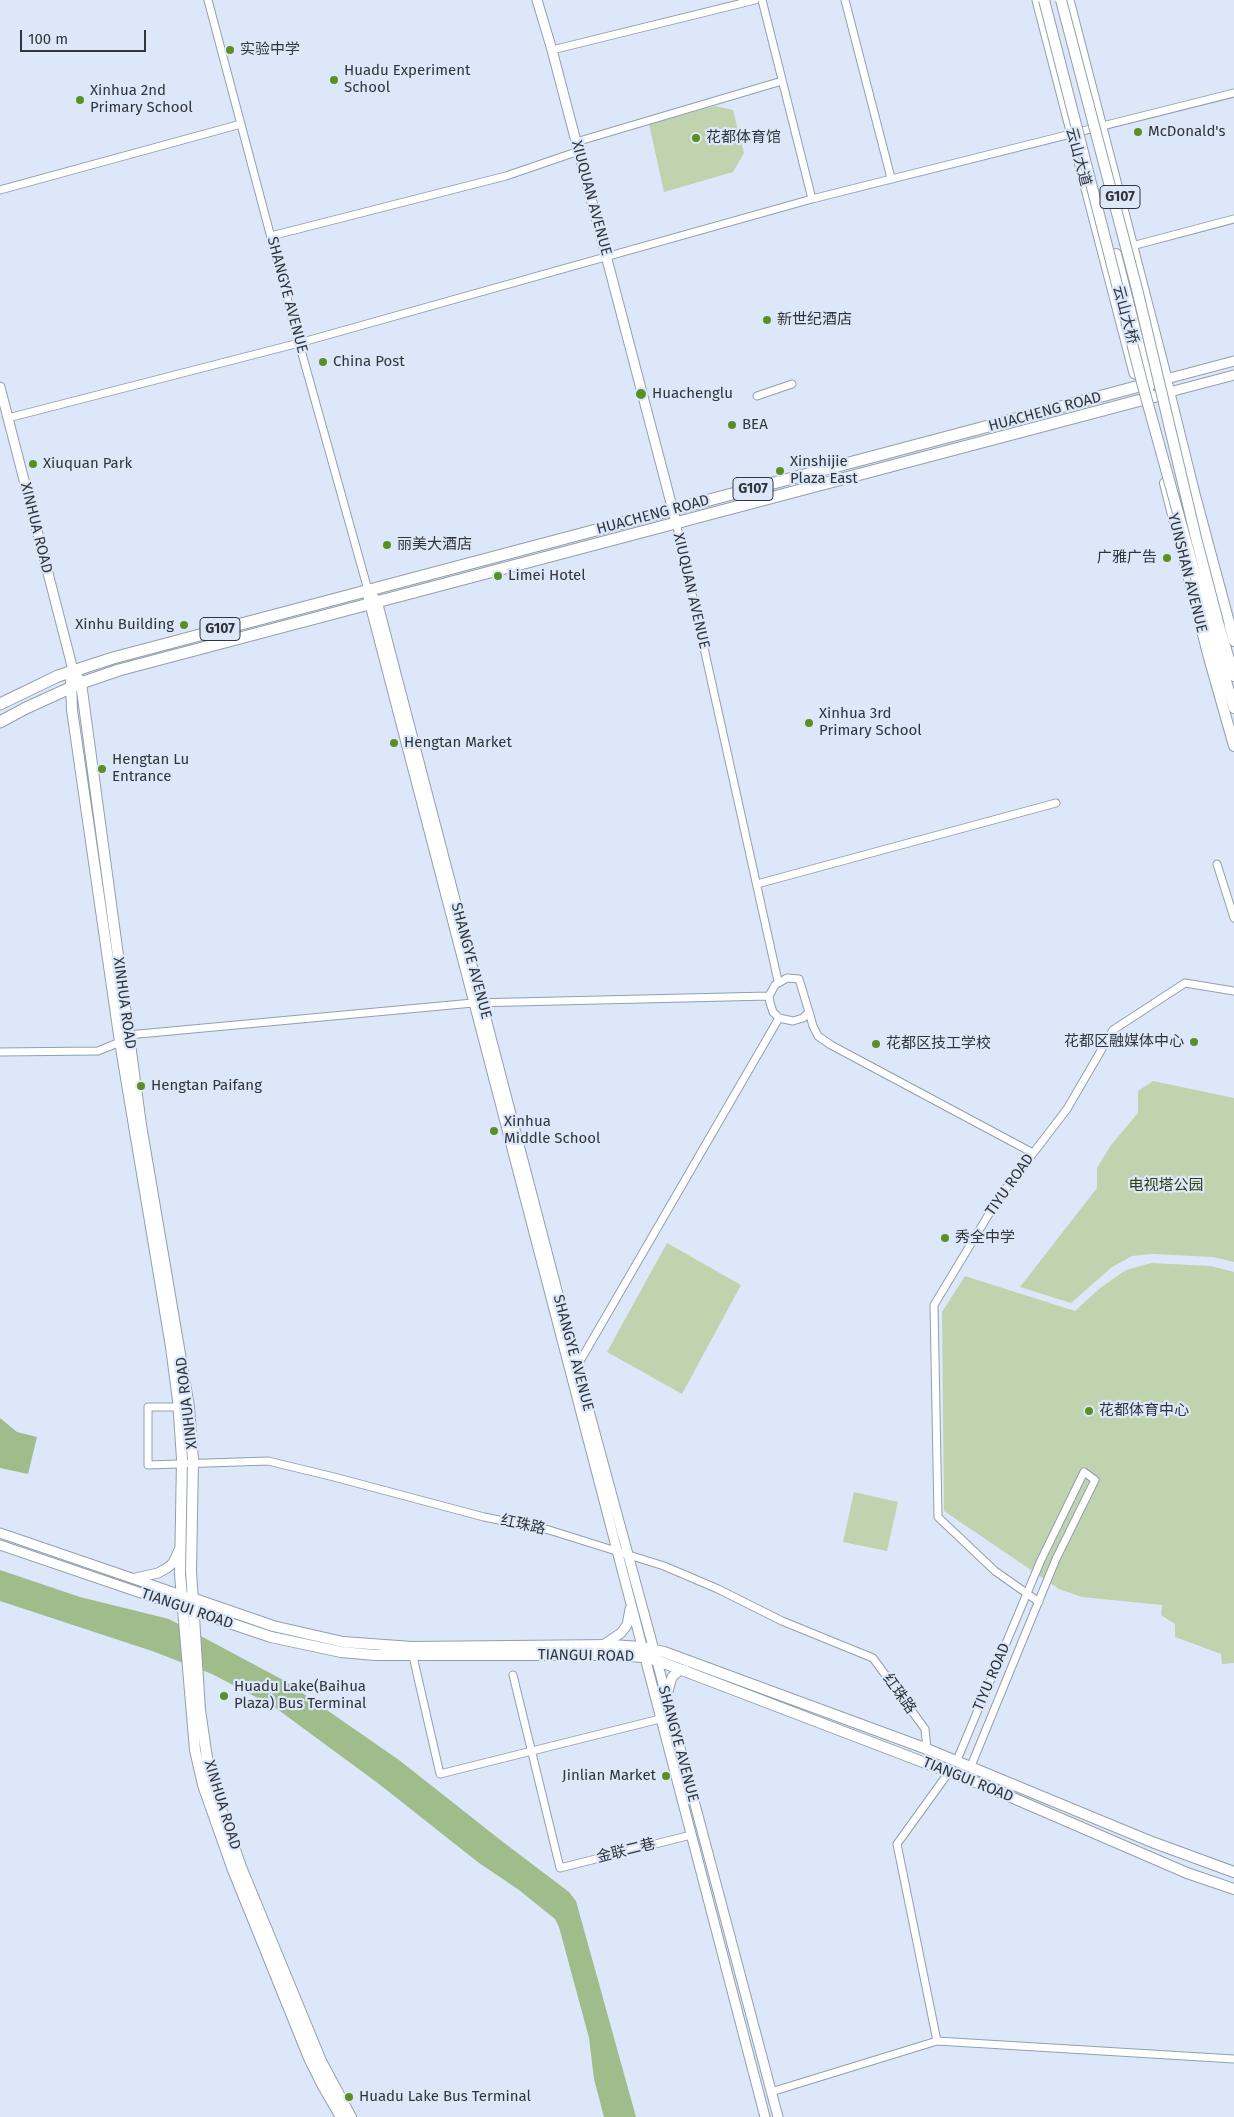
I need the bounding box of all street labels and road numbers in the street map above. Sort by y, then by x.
street label: 云山大道 [1062,126,1094,188]
street label: XIUQUAN AVENUE [567,139,615,257]
road number: G107 [1100,186,1140,208]
street label: SHANGYE AVENUE [263,235,311,355]
street label: 云山大桥 [1109,284,1141,346]
street label: HUACHENG ROAD [987,388,1103,436]
road number: G107 [733,478,773,500]
street label: XINHUA ROAD [16,481,56,575]
street label: HUACHENG ROAD [595,491,711,539]
street label: YUNSHAN AVENUE [1163,511,1211,635]
street label: XIUQUAN AVENUE [669,531,713,651]
road number: G107 [200,618,240,640]
street label: SHANGYE AVENUE [447,901,495,1021]
street label: XINHUA ROAD [109,956,139,1050]
street label: TIYU ROAD [982,1150,1038,1220]
street label: SHANGYE AVENUE [549,1293,597,1413]
street label: XINHUA ROAD [172,1356,202,1450]
street label: 红珠路 [499,1512,547,1538]
street label: TIANGUI ROAD [139,1585,235,1633]
street label: TIYU ROAD [970,1640,1014,1714]
street label: TIANGUI ROAD [538,1646,634,1666]
street label: 红珠路 [878,1671,920,1717]
street label: SHANGYE AVENUE [654,1684,702,1804]
street label: TIANGUI ROAD [920,1754,1016,1806]
street label: XINHUA ROAD [200,1758,244,1852]
street label: 金联二巷 [595,1835,657,1867]

